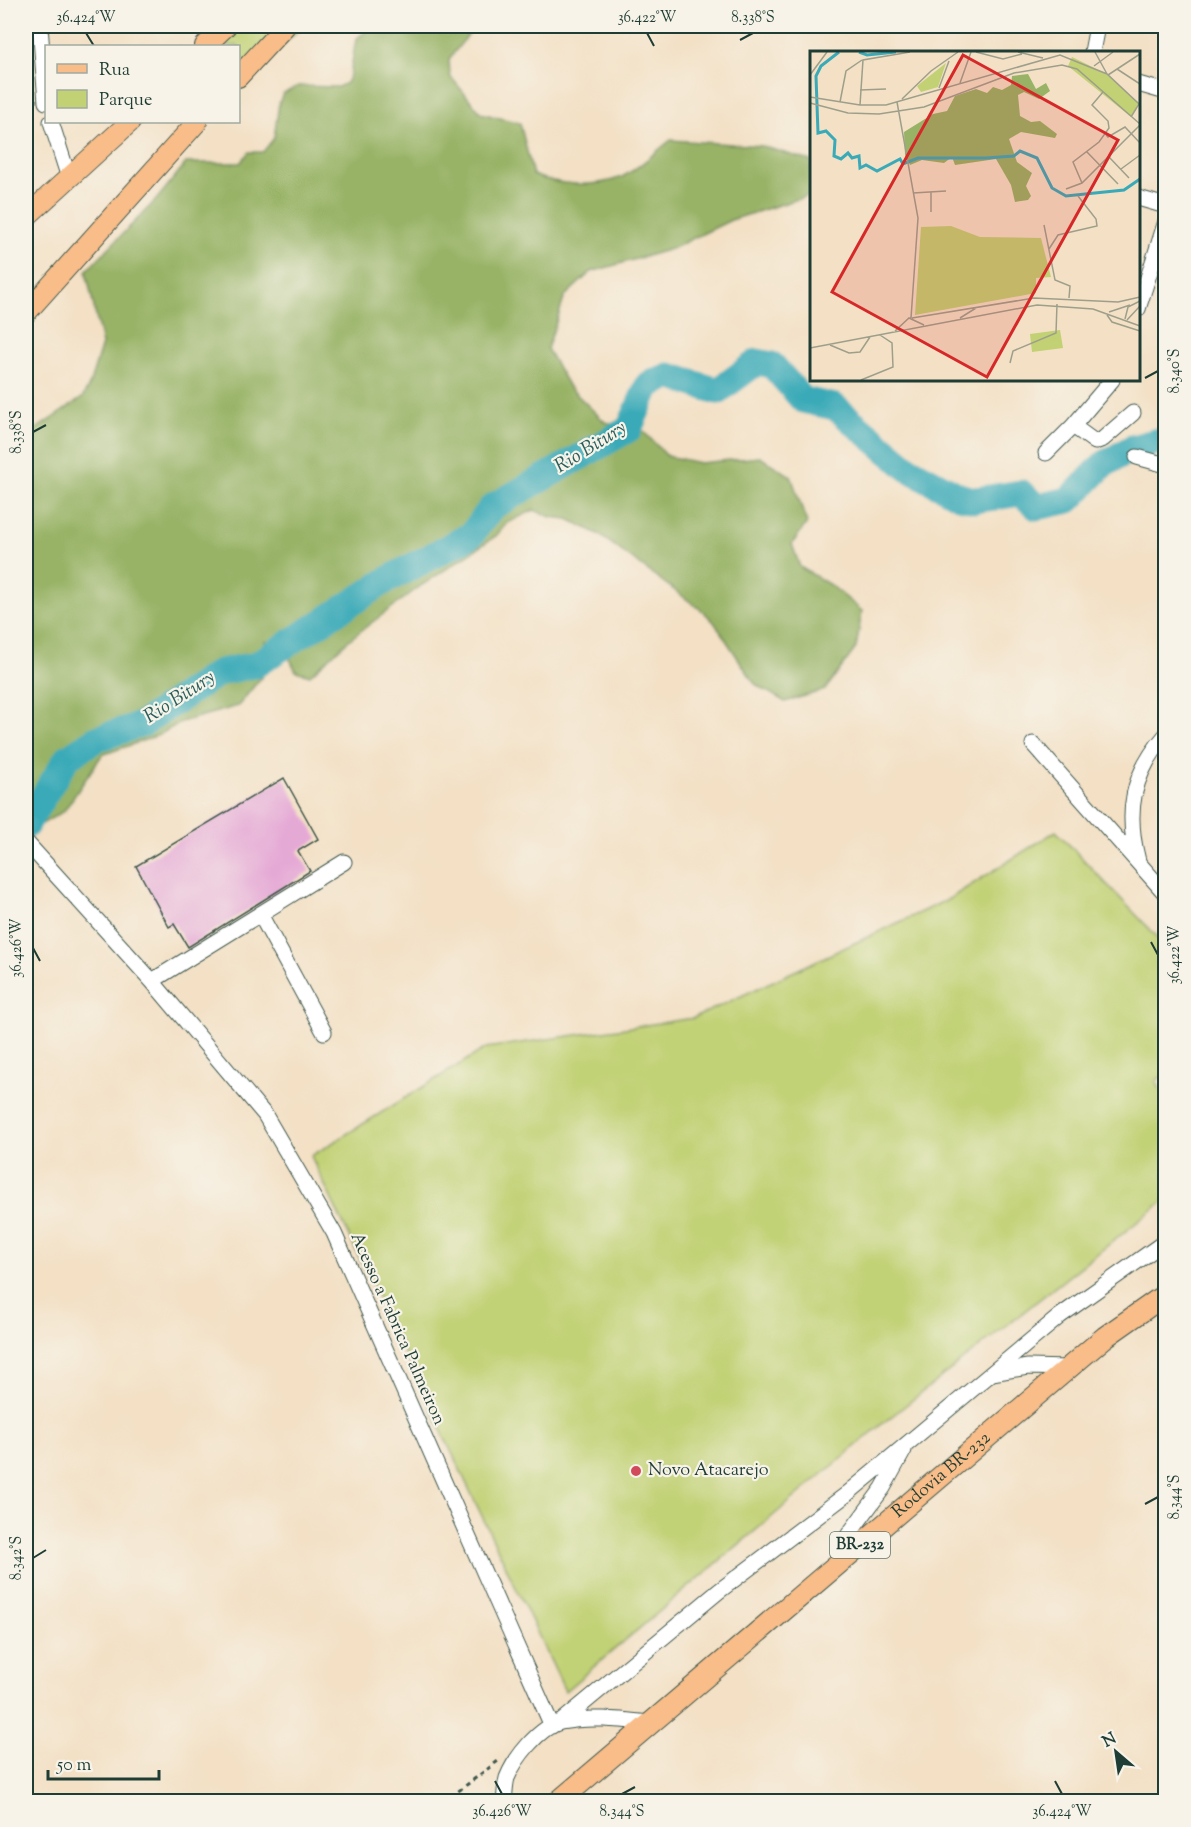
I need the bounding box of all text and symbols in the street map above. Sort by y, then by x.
text: 36.424°W [56,8,116,29]
text: 36.422°W [618,8,677,29]
text: 8.338°S [731,8,775,29]
legend [45,45,240,123]
inset map [810,51,1140,381]
text: Rua [99,58,130,84]
text: Parque [99,88,152,114]
text: 8.340°S [1165,348,1186,394]
text: 8.338°S [7,410,28,454]
water label: Rio Bitury [550,415,632,481]
water label: Rio Bitury [139,664,221,732]
text: 36.426°W [7,918,28,978]
text: 36.422°W [1165,925,1186,984]
street label: Acesso a Fabrica Palmeiron [343,1228,451,1430]
street label: Rodovia BR-232 [887,1426,997,1525]
place label: Novo Atacarejo [648,1458,769,1484]
marker: Novo Atacarejo [629,1464,643,1478]
text: 8.344°S [1165,1474,1186,1520]
road number: BR-232 [830,1532,890,1558]
text: 8.342°S [7,1536,28,1580]
north arrow [1086,1722,1146,1782]
text: N [1099,1728,1121,1754]
scale bar [48,1743,159,1781]
text: 50 m [56,1753,92,1779]
text: 36.426°W [472,1802,532,1823]
text: 8.344°S [599,1802,645,1823]
text: 36.424°W [1032,1802,1092,1823]

